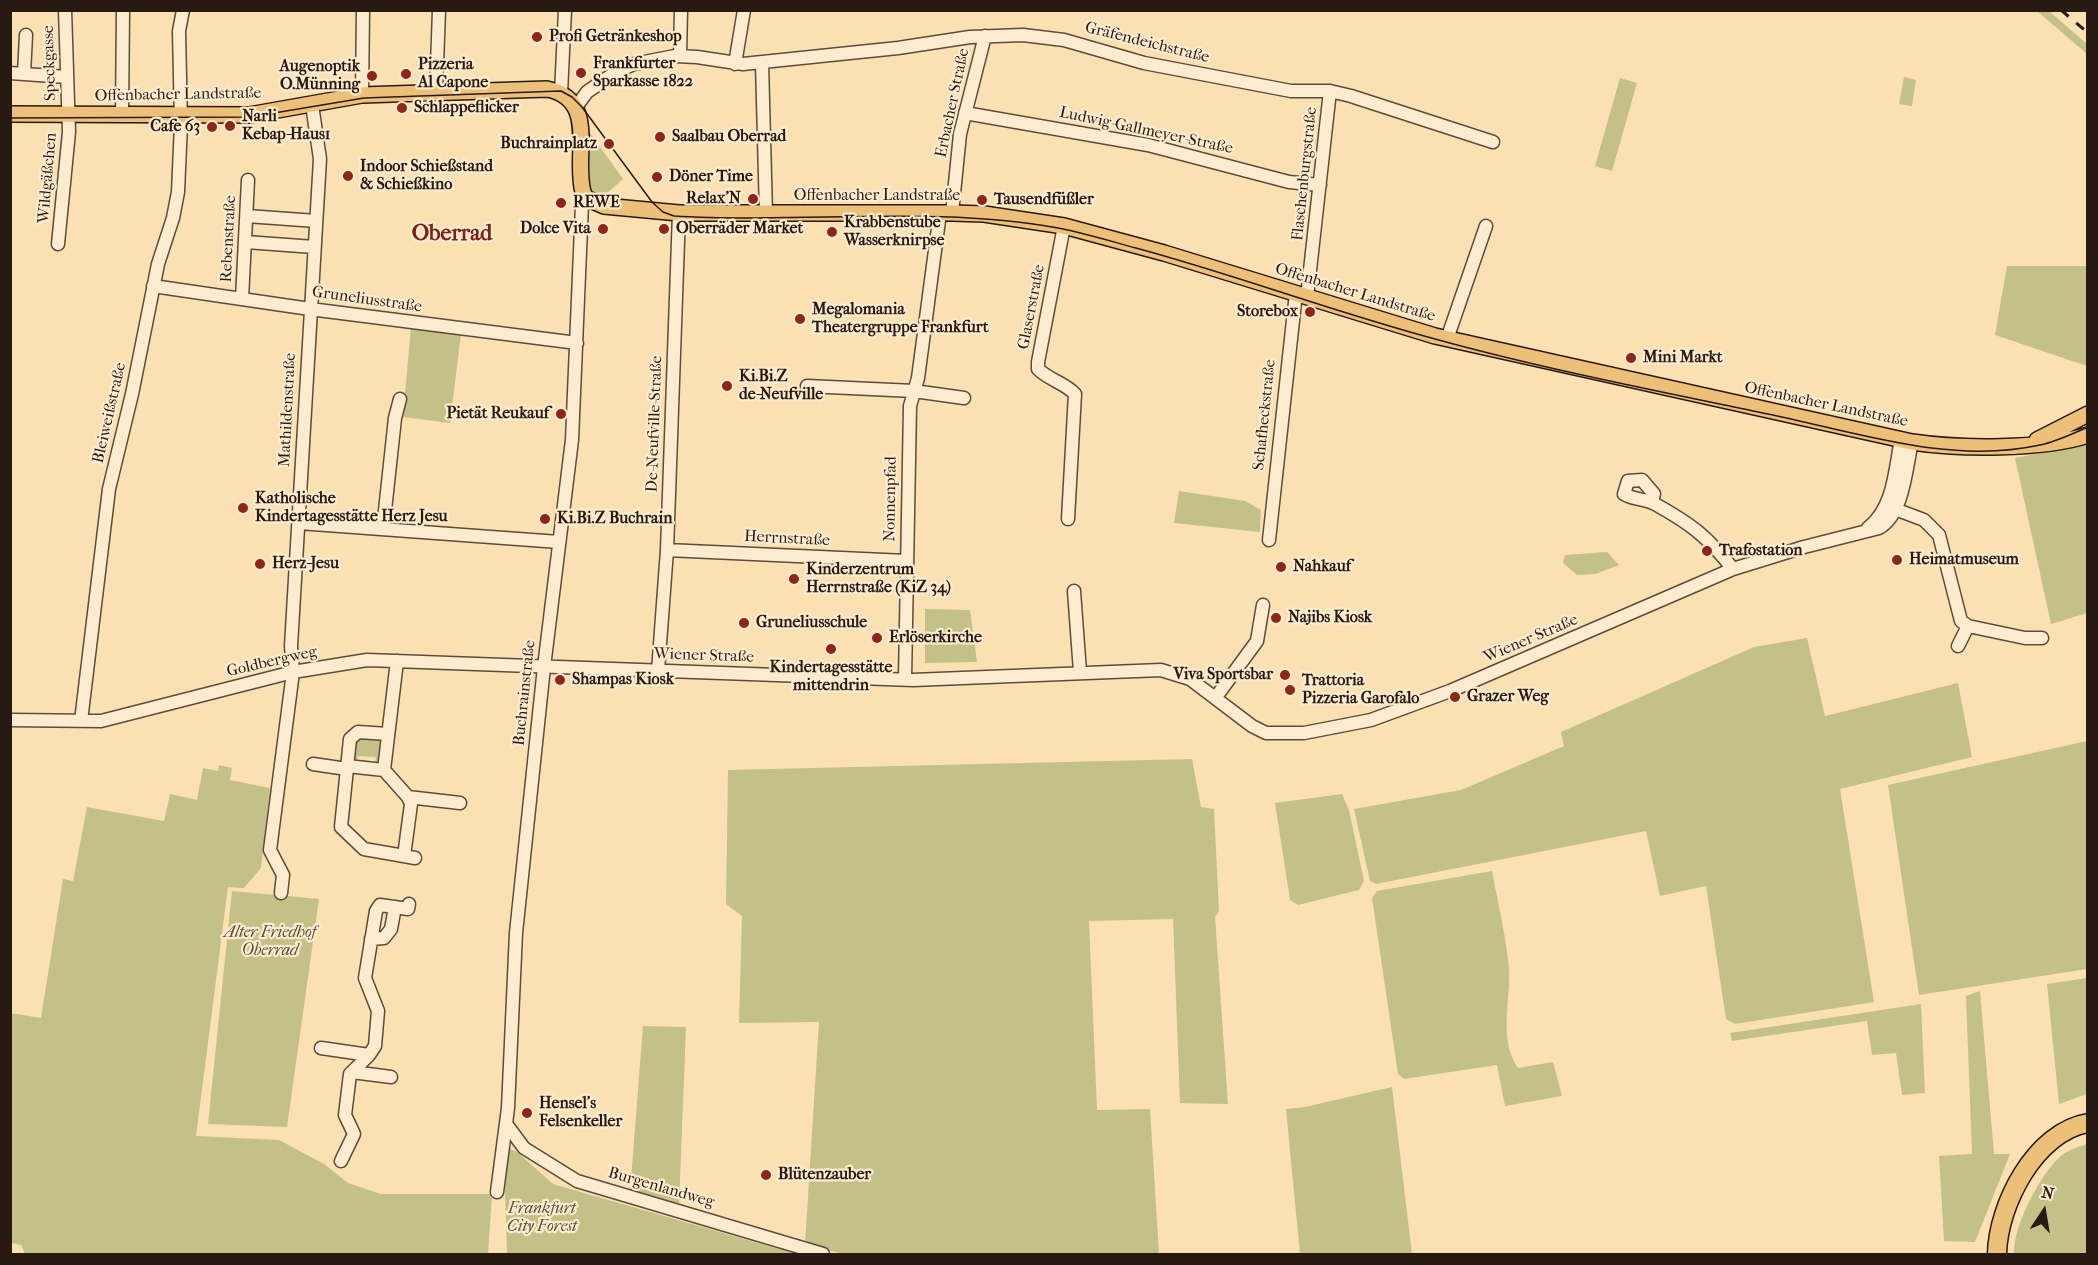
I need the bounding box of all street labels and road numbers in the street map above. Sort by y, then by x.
street label: Gräfendeichstraße [1083,18,1211,68]
street label: Speckgasse [39,25,61,101]
street label: Erbacher Straße [932,47,974,159]
street label: Offenbacher Landstraße [95,84,261,106]
street label: Ludwig-Gallmeyer-Straße [1057,103,1235,159]
street label: Flaschenburgstraße [1288,106,1322,242]
street label: Wildgäßchen [34,132,62,224]
street label: Offenbacher Landstraße [794,186,960,206]
street label: Rebenstraße [217,195,241,283]
street label: Offenbacher Landstraße [1273,259,1437,327]
street label: Glaserstraße [1014,263,1050,351]
street label: Gruneliusstraße [311,283,423,317]
street label: Mathildenstraße [275,352,301,468]
street label: De-Neufville-Straße [643,355,667,493]
street label: Schafheckstraße [1250,359,1280,471]
street label: Bleiweißstraße [89,361,131,465]
street label: Offenbacher Landstraße [1743,378,1909,432]
street label: Nonnenpfad [881,456,901,542]
street label: Herrnstraße [744,527,830,551]
street label: Wiener Straße [1481,611,1581,667]
street label: Buchrainstraße [510,639,540,747]
street label: Goldbergweg [225,642,319,682]
street label: Wiener Straße [654,645,754,667]
street label: Burgenlandweg [606,1164,716,1212]

